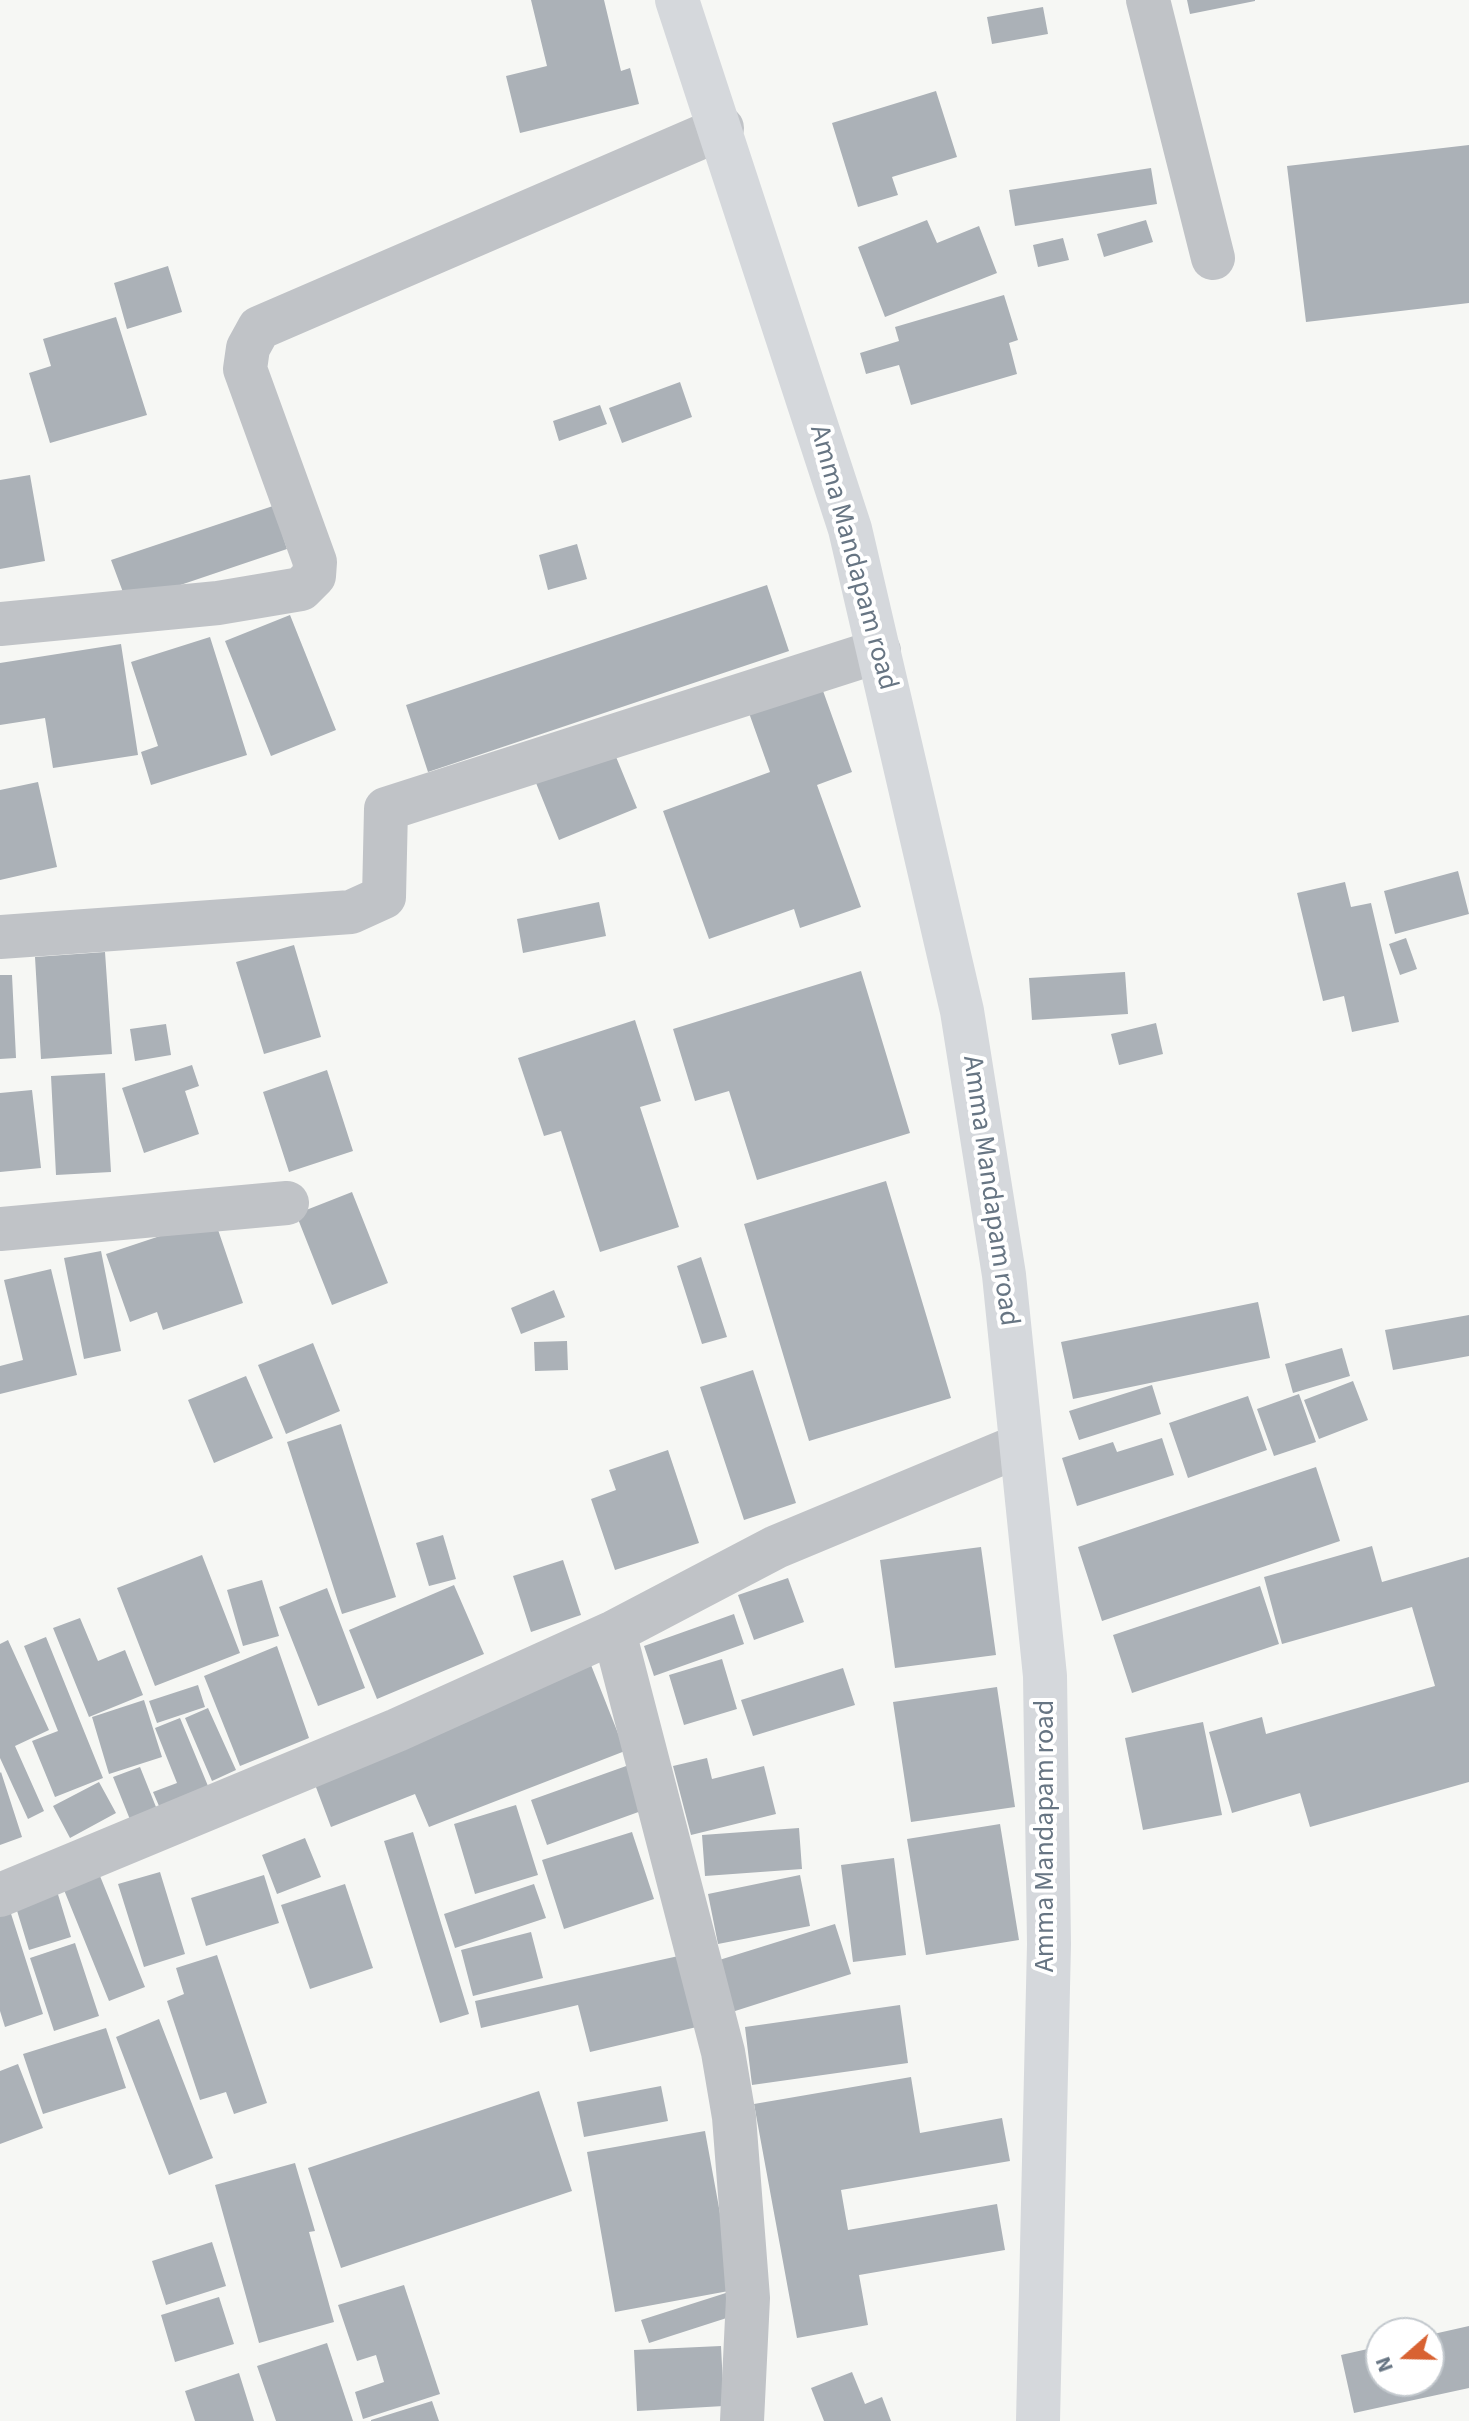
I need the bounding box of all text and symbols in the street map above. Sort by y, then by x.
street label: Amma Mandapam road [800,422,904,694]
street label: Amma Mandapam road [953,1054,1025,1328]
street label: Amma Mandapam road [1030,1700,1064,1972]
north arrow [1365,2317,1445,2397]
text: N [1367,2352,1402,2377]

